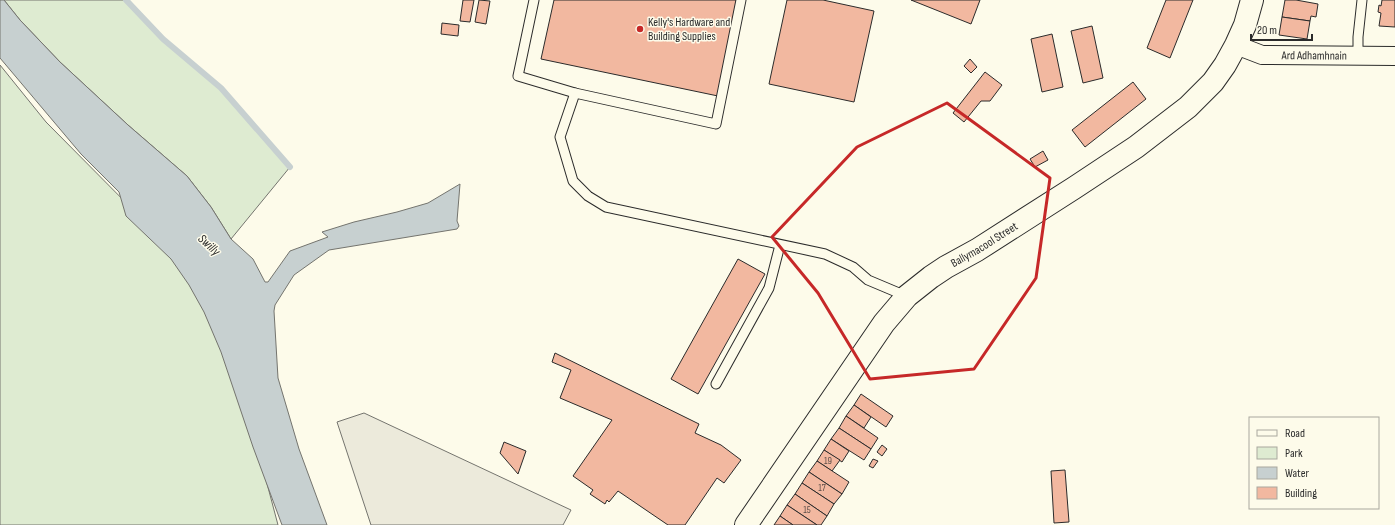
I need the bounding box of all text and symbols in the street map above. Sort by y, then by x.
place label: Kelly's Hardware and Building Supplies [648,15,730,44]
scale bar [1251,16,1312,42]
text: 20 m [1257,23,1277,38]
marker: Kelly's Hardware and Building Supplies [635,24,645,34]
street label: Ard Adhamhnain [1280,48,1347,63]
street label: Ballymacool Street [948,218,1021,271]
water label: Swilly [194,231,224,260]
legend [1249,417,1379,509]
text: Road [1285,426,1305,441]
text: Park [1285,446,1303,461]
house number: 19 [824,455,832,467]
text: Water [1285,466,1309,481]
house number: 17 [818,482,826,494]
text: Building [1285,486,1317,501]
house number: 15 [803,504,811,516]

